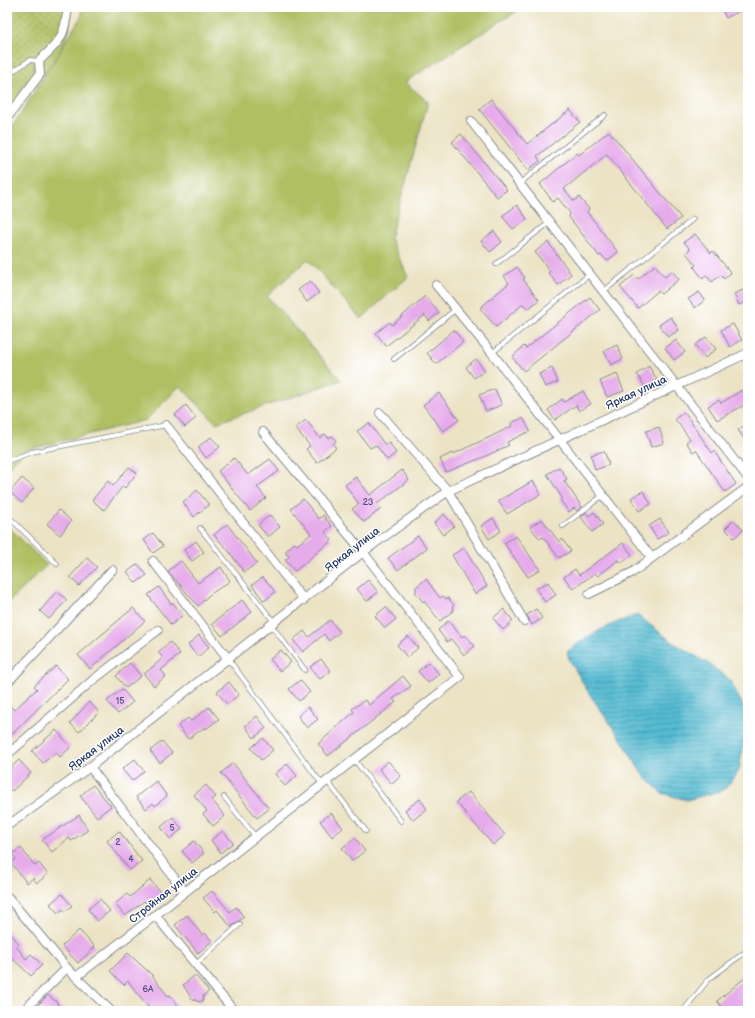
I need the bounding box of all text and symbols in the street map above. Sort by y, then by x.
street label: Яркая улица [604,372,669,412]
house number: 23 [363,497,374,508]
street label: Яркая улица [322,524,383,575]
house number: 15 [116,696,124,707]
street label: Яркая улица [66,723,127,773]
house number: 5 [169,823,175,834]
house number: 2 [115,837,121,848]
house number: 4 [128,854,134,865]
street label: Стройная улица [127,864,200,926]
house number: 6А [143,984,154,995]

